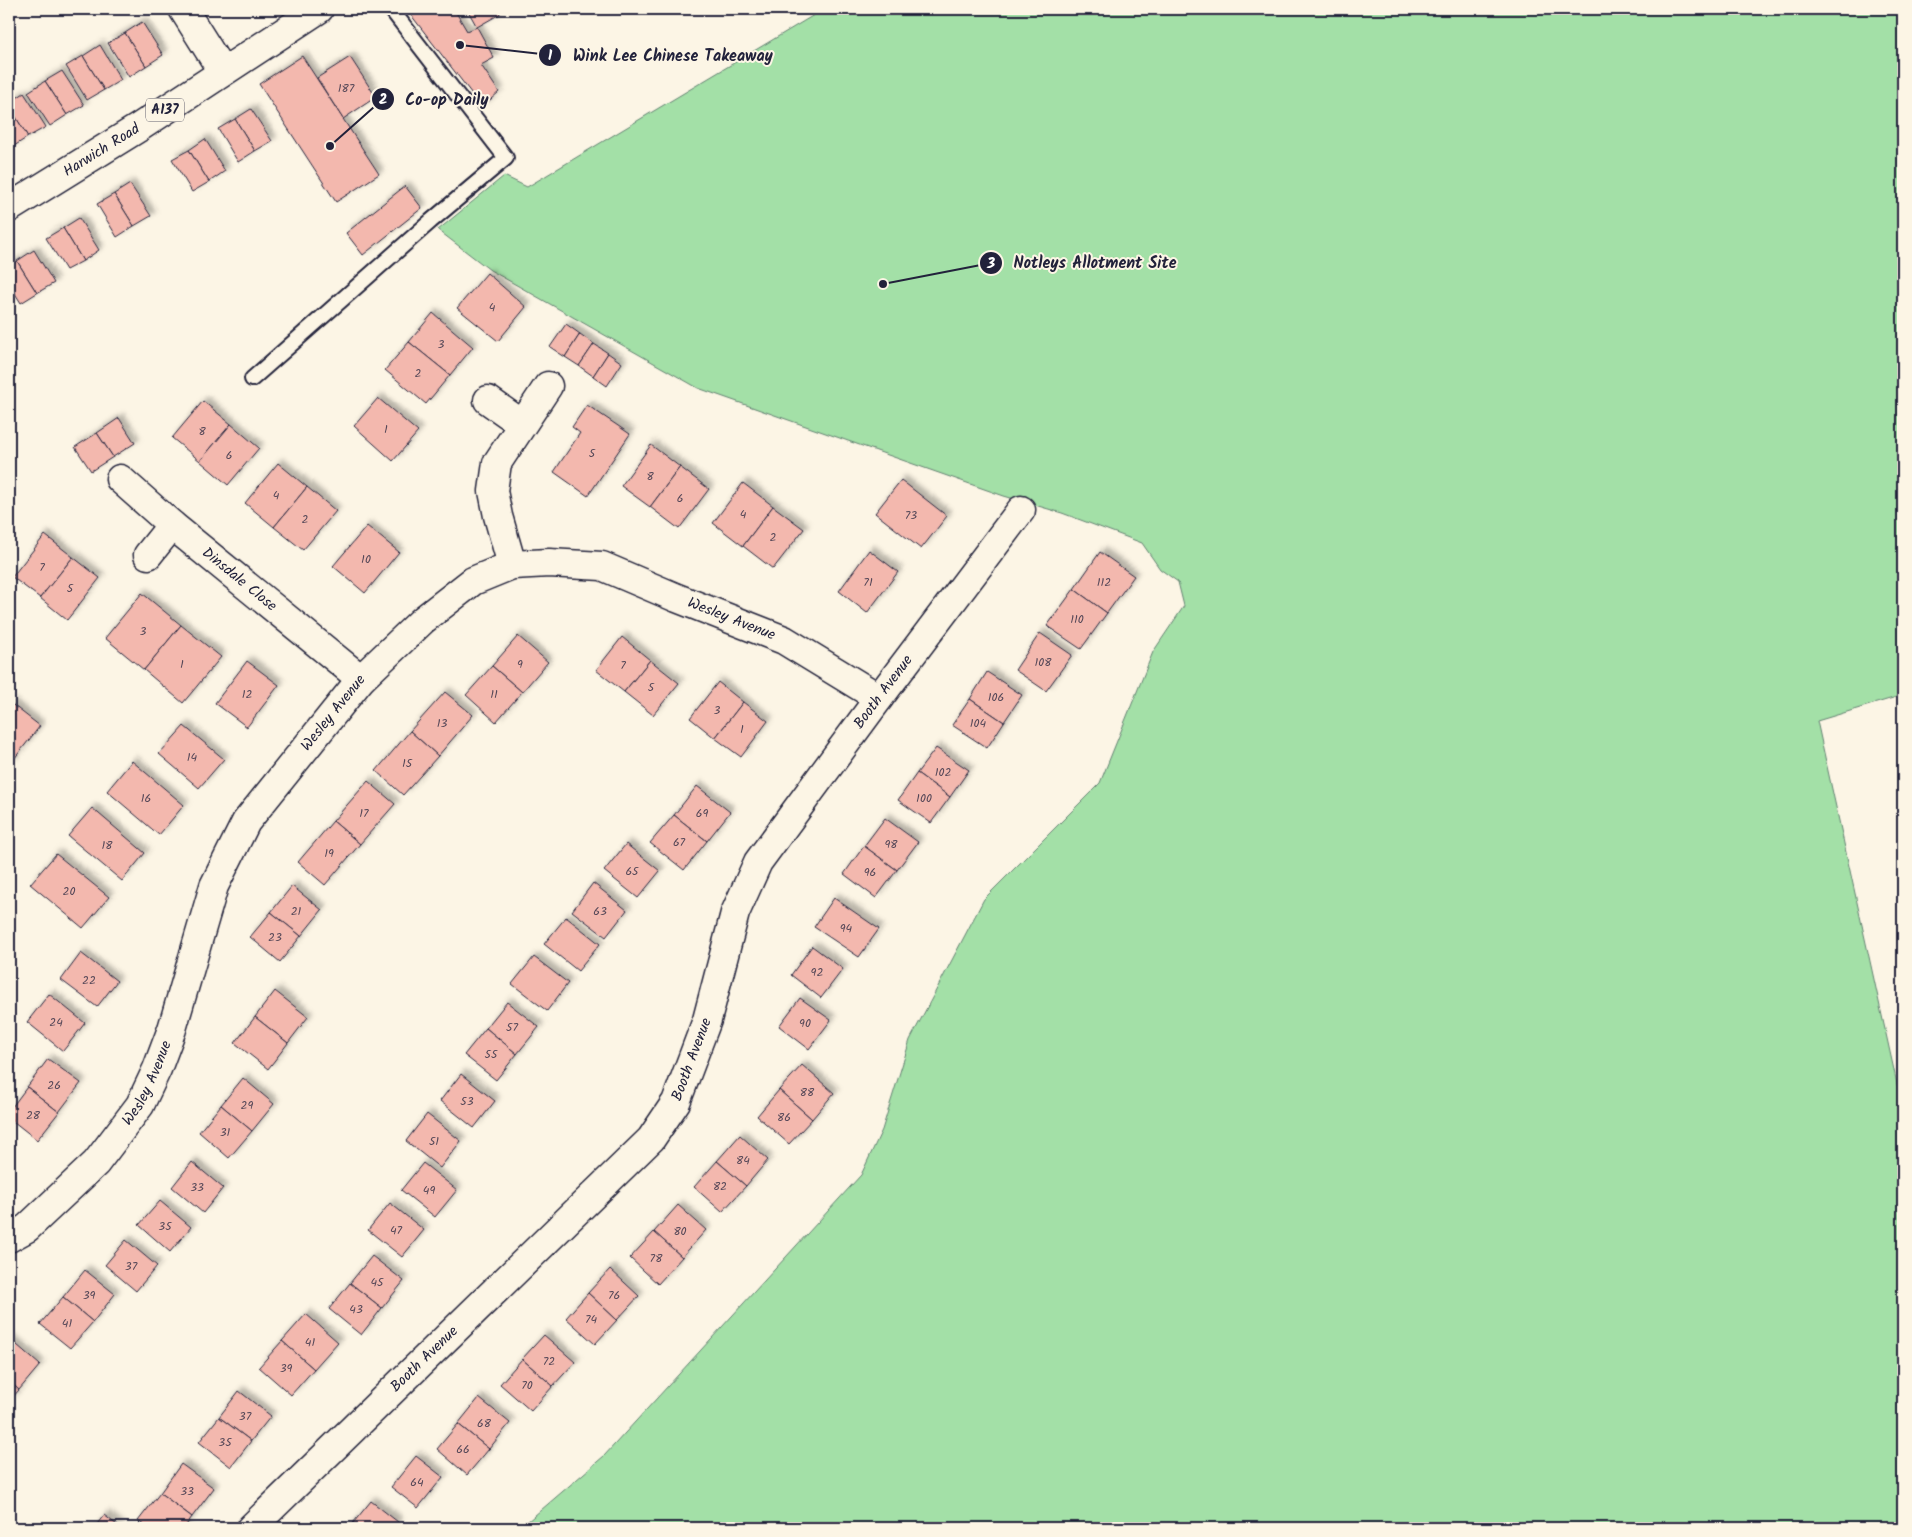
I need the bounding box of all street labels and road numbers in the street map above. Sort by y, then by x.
road number: A137 [146,98,184,122]
street label: Harwich Road [58,117,145,184]
street label: Dinsdale Close [196,542,282,618]
street label: Wesley Avenue [684,591,779,647]
street label: Booth Avenue [848,650,919,734]
street label: Wesley Avenue [295,669,372,757]
street label: Booth Avenue [665,1014,719,1105]
street label: Wesley Avenue [116,1037,179,1131]
street label: Booth Avenue [385,1320,464,1398]

